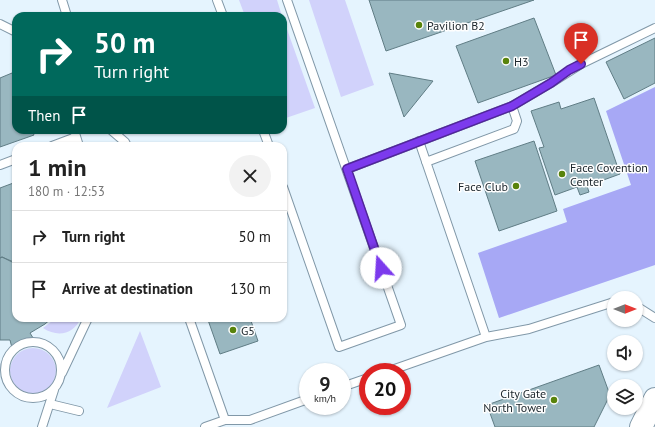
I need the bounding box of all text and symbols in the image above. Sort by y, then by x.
place label: Pavilion B2 [427,18,485,33]
marker: Pavilion B2 [414,20,424,30]
pin [564,23,598,64]
text: 50 m [94,24,155,61]
icon: right [28,28,80,80]
icon: arrive [570,29,592,51]
place label: H3 [514,54,529,69]
marker: H3 [501,56,511,66]
text: Turn right [94,60,169,83]
icon: arrive [68,104,90,126]
text: Then [28,106,60,125]
text: 1 min [28,152,87,183]
button: close [229,155,271,197]
place label: Face Covention Center [570,160,648,189]
marker: Face Covention Center [557,169,567,179]
place label: Face Club [458,179,508,194]
marker: Face Club [511,181,521,191]
text: 180 m · 12:53 [28,183,105,200]
icon: right [28,226,50,248]
text: Turn right [62,227,125,246]
text: 50 m [238,227,271,246]
position arrow [360,247,402,289]
icon: arrive [28,278,50,300]
text: Arrive at destination [62,279,193,298]
text: 130 m [230,279,271,298]
north arrow [607,291,643,327]
map controls [607,291,643,415]
place label: G5 [241,323,255,338]
marker: G5 [228,325,238,335]
button: sound [607,335,643,371]
speed limit sign: 20 [359,363,411,415]
text: 9 [319,371,331,397]
button: layers [607,379,643,415]
place label: City Gate North Tower [483,386,546,415]
text: km/h [314,392,336,405]
marker: City Gate North Tower [549,395,559,405]

